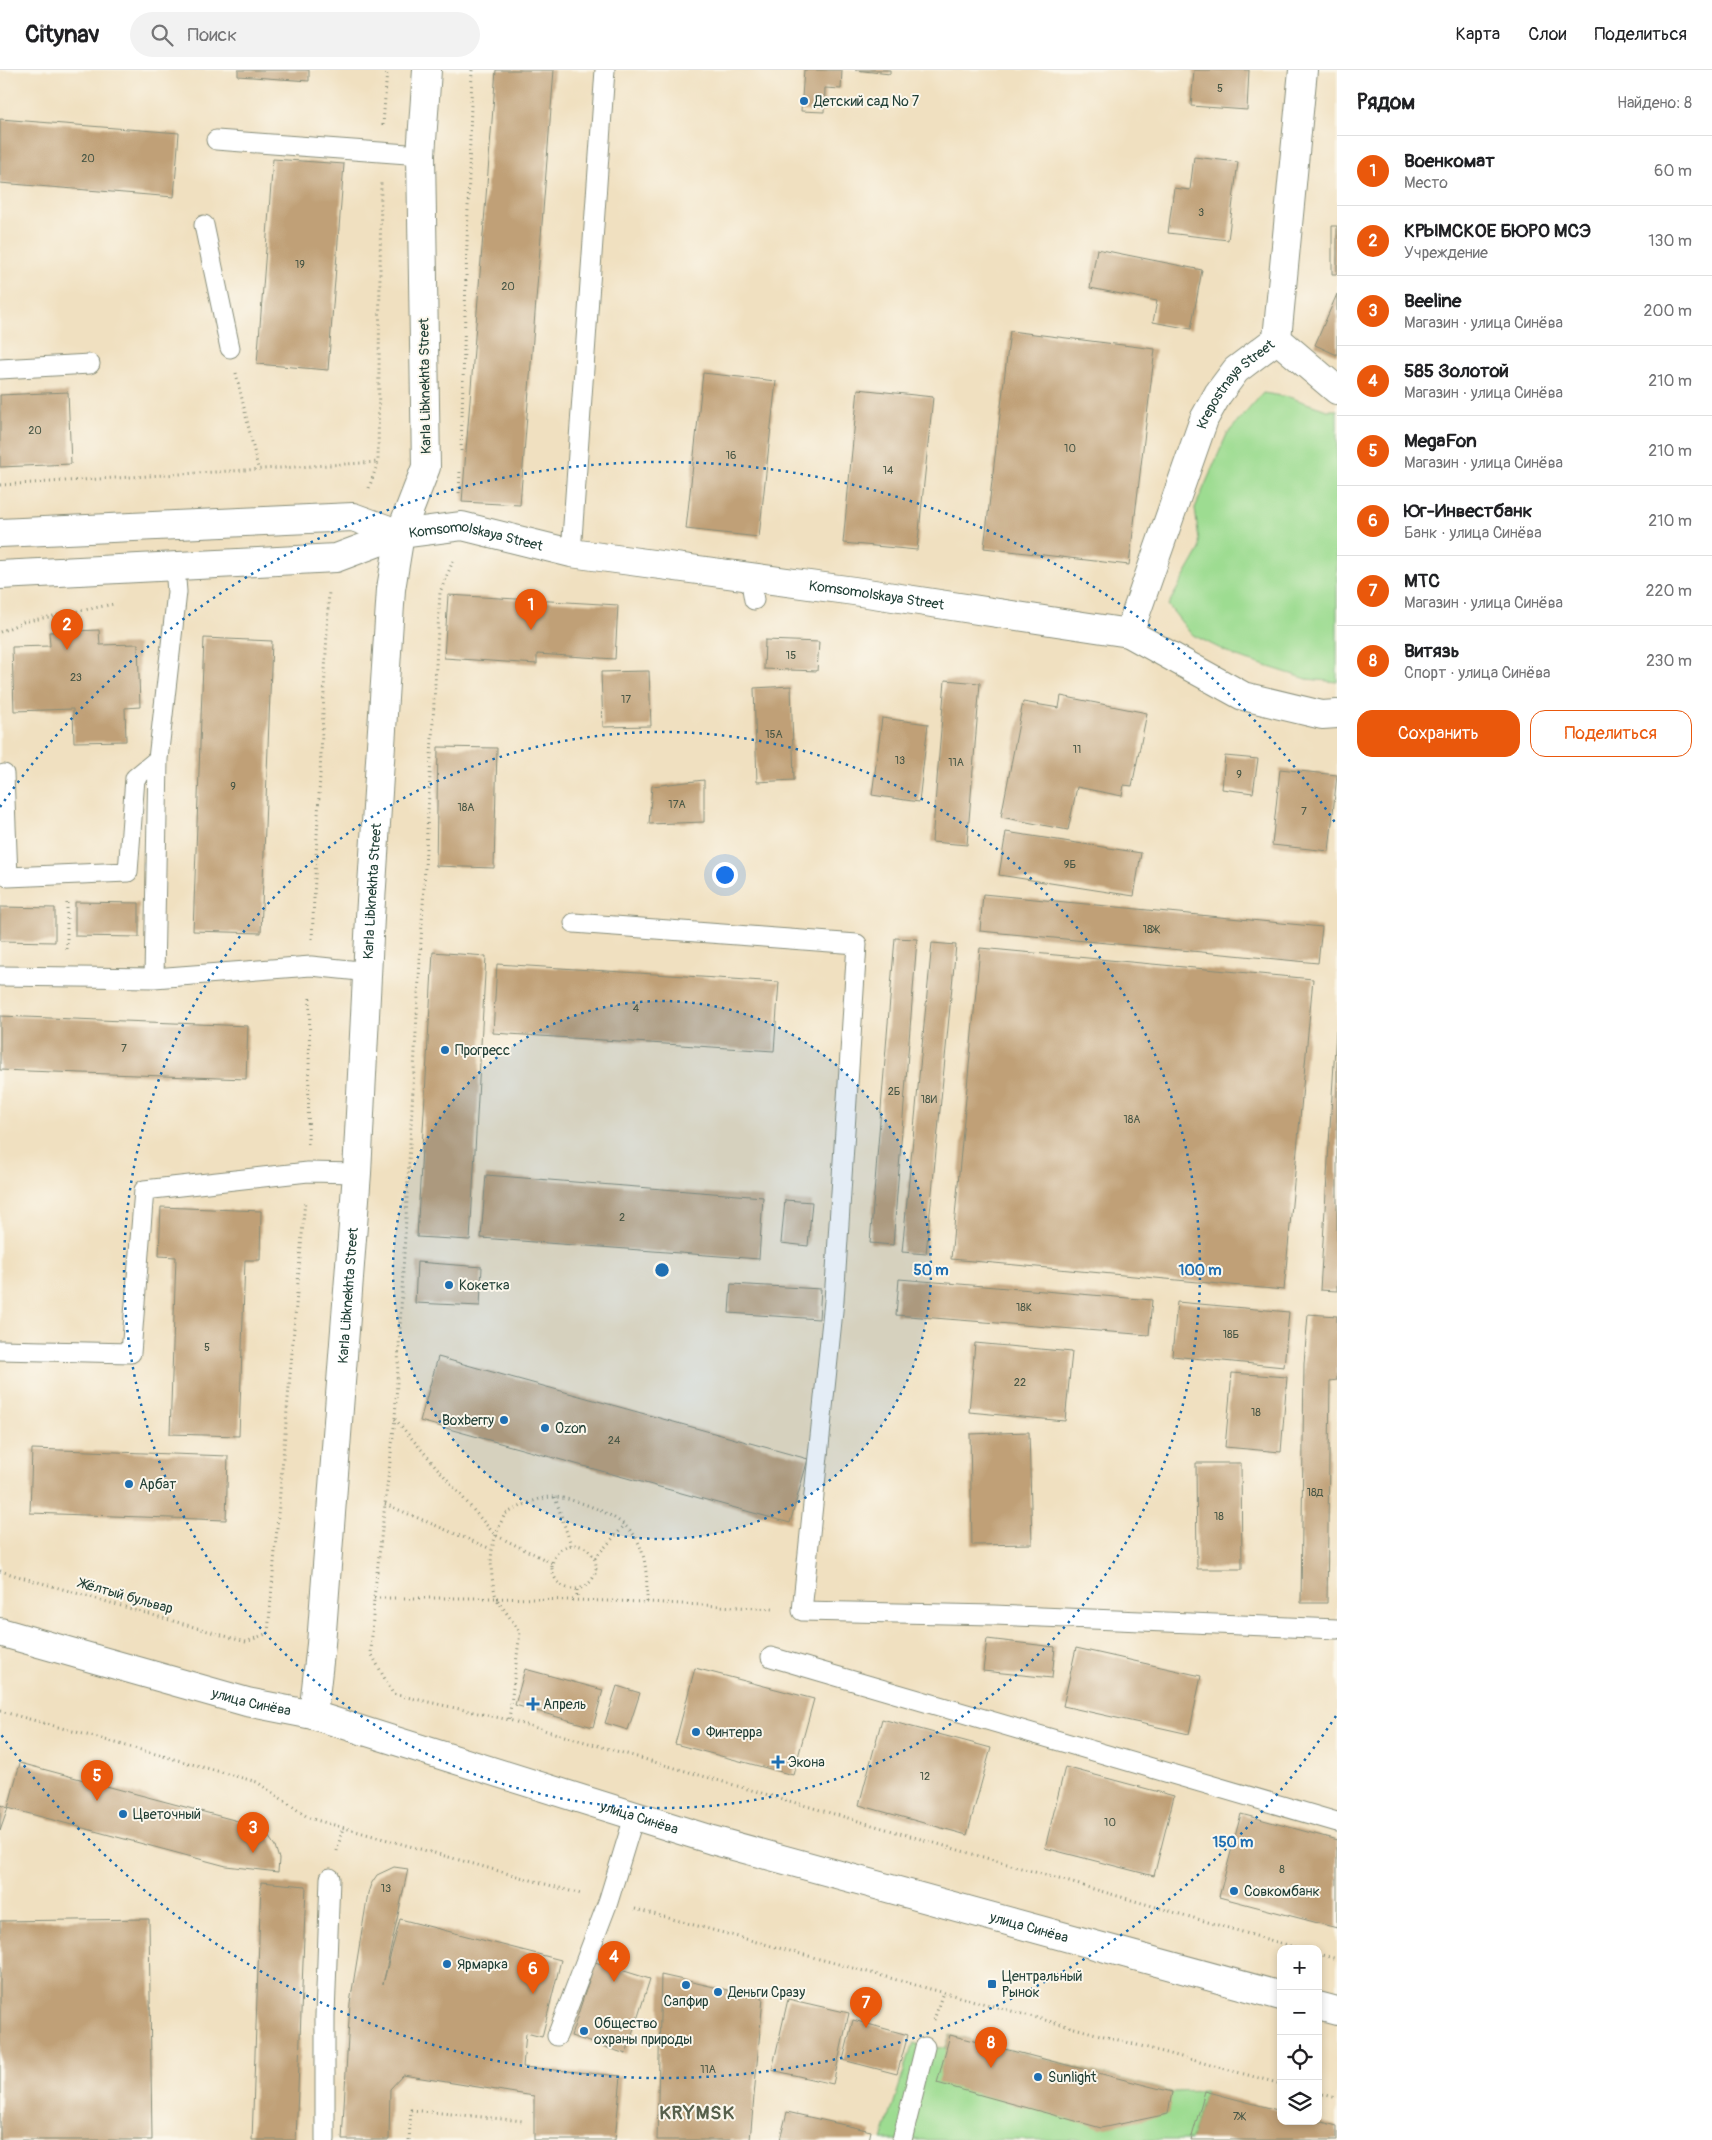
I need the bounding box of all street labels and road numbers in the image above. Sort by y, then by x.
street label: Karla Libknekhta Street [415,317,435,454]
street label: Krepostnaya Street [1193,335,1278,431]
street label: Komsomolskaya Street [408,518,545,554]
street label: Komsomolskaya Street [808,577,946,613]
street label: Karla Libknekhta Street [359,822,385,960]
street label: Karla Libknekhta Street [334,1226,361,1364]
street label: Жёлтый бульвар [75,1574,175,1618]
street label: улица Синёва [209,1684,292,1719]
street label: улица Синёва [597,1797,680,1837]
street label: улица Синёва [987,1908,1070,1946]

